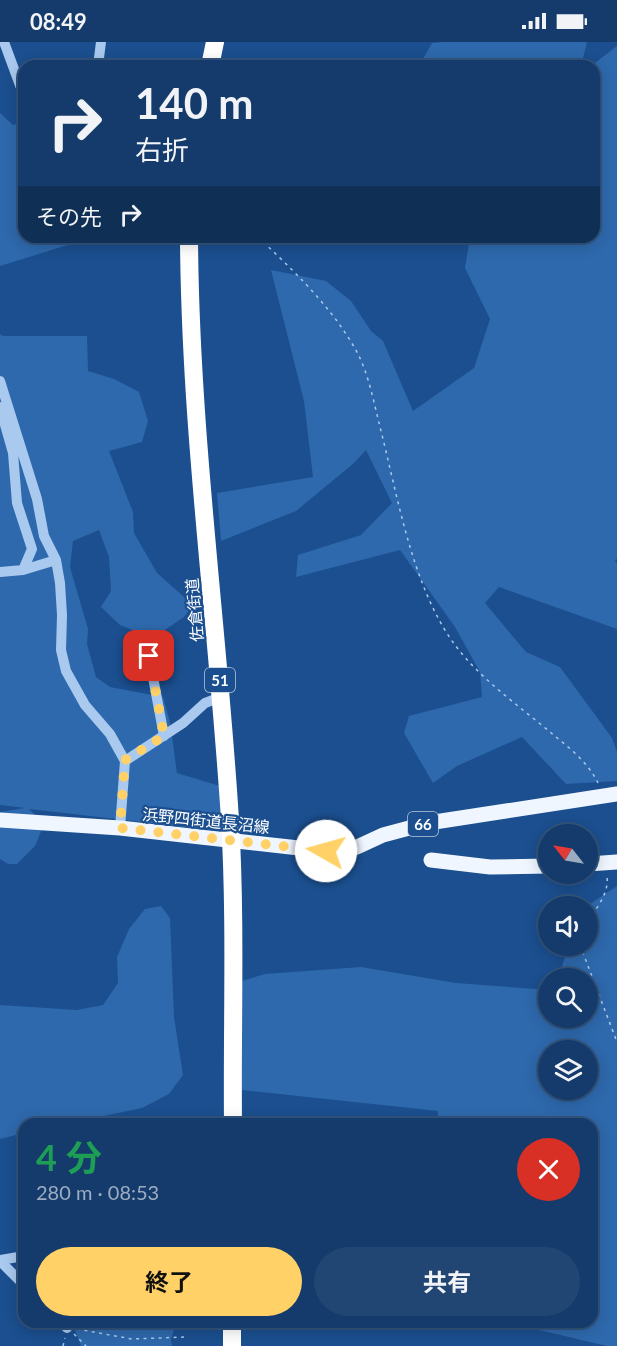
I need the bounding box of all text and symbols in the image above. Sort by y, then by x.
text: 08:49 [30,8,87,35]
text: 140 m [135,78,253,128]
icon: right [36,84,114,162]
text: 右折 [135,133,189,166]
icon: right [114,198,147,231]
text: その先 [36,203,102,230]
street label: 佐倉街道 [182,577,206,643]
pin [123,630,174,681]
icon: arrive [132,639,165,672]
road number: 51 [205,668,235,692]
street label: 浜野四街道長沼線 [141,804,271,836]
road number: 66 [408,812,438,836]
position arrow [294,819,358,883]
north arrow [538,824,598,884]
map controls [538,824,598,1100]
button: sound [538,896,598,956]
button: search [538,968,598,1028]
button: layers [538,1040,598,1100]
text: 4 分 [36,1135,102,1179]
button: close [517,1138,580,1201]
text: 280 m · 08:53 [36,1180,159,1204]
button: 終了 [36,1247,302,1316]
button: 共有 [314,1247,580,1316]

